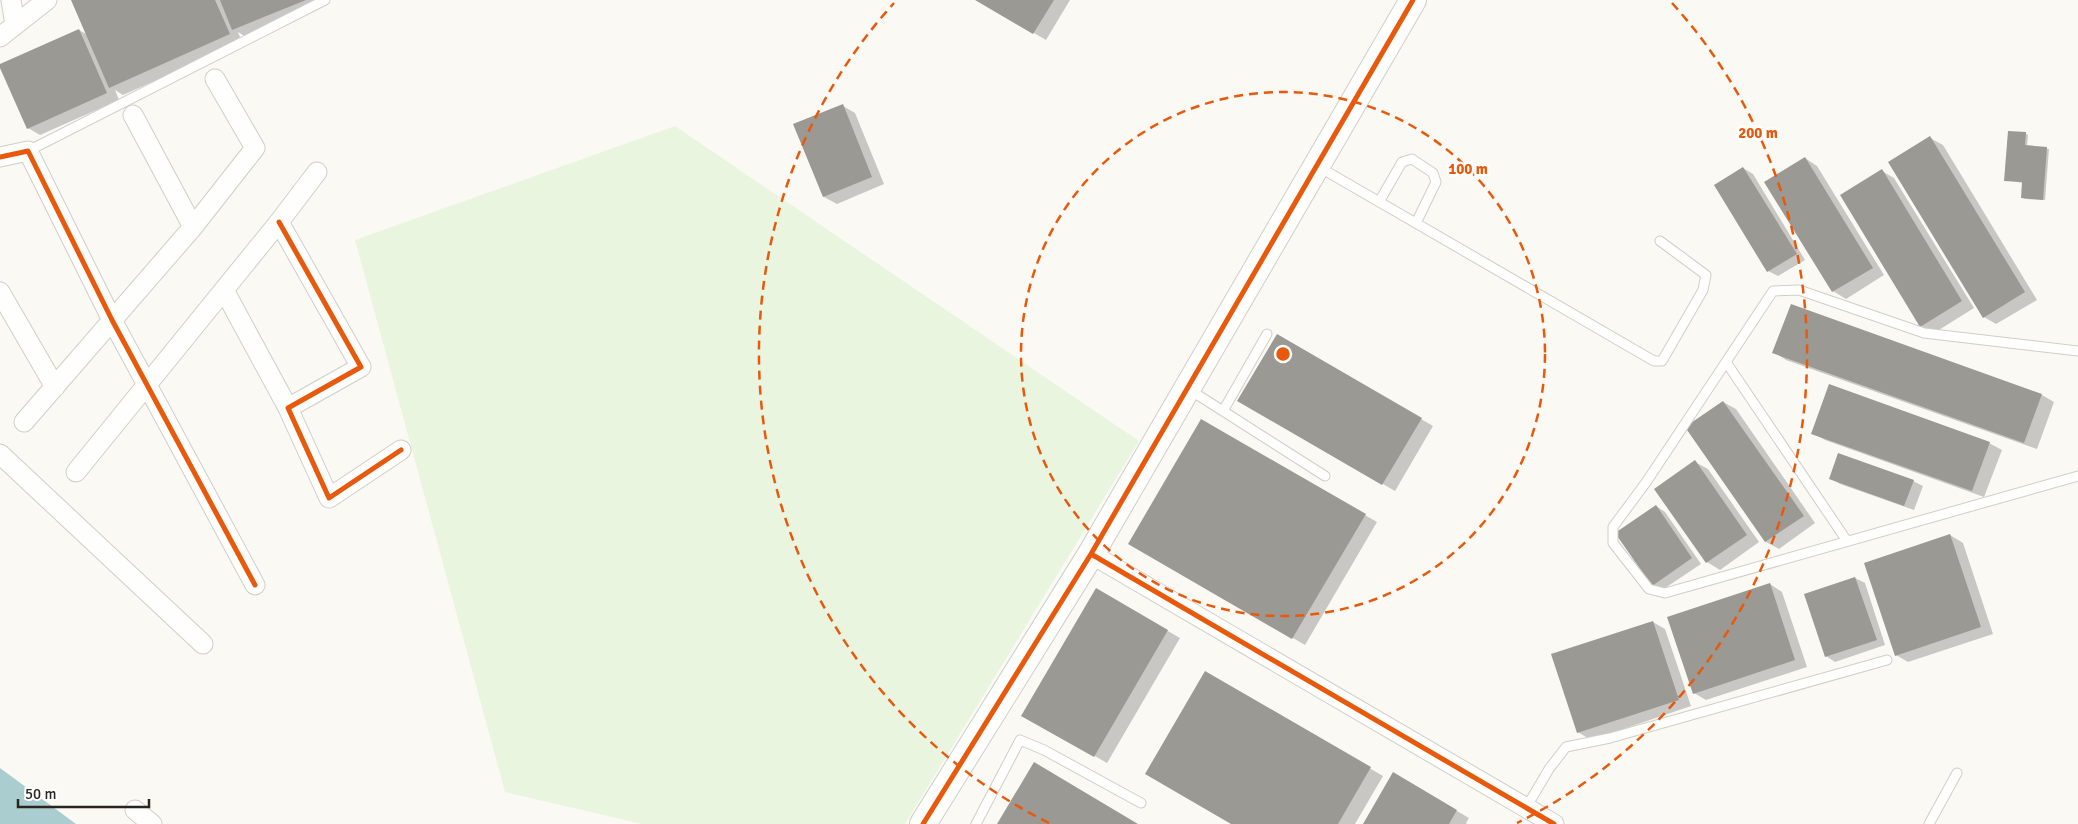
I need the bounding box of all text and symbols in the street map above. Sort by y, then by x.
text: 200 m [1738,124,1778,142]
text: 100 m [1448,160,1488,178]
centre of rings [1274,345,1292,363]
scale bar [18,776,149,808]
text: 50 m [25,785,56,803]

